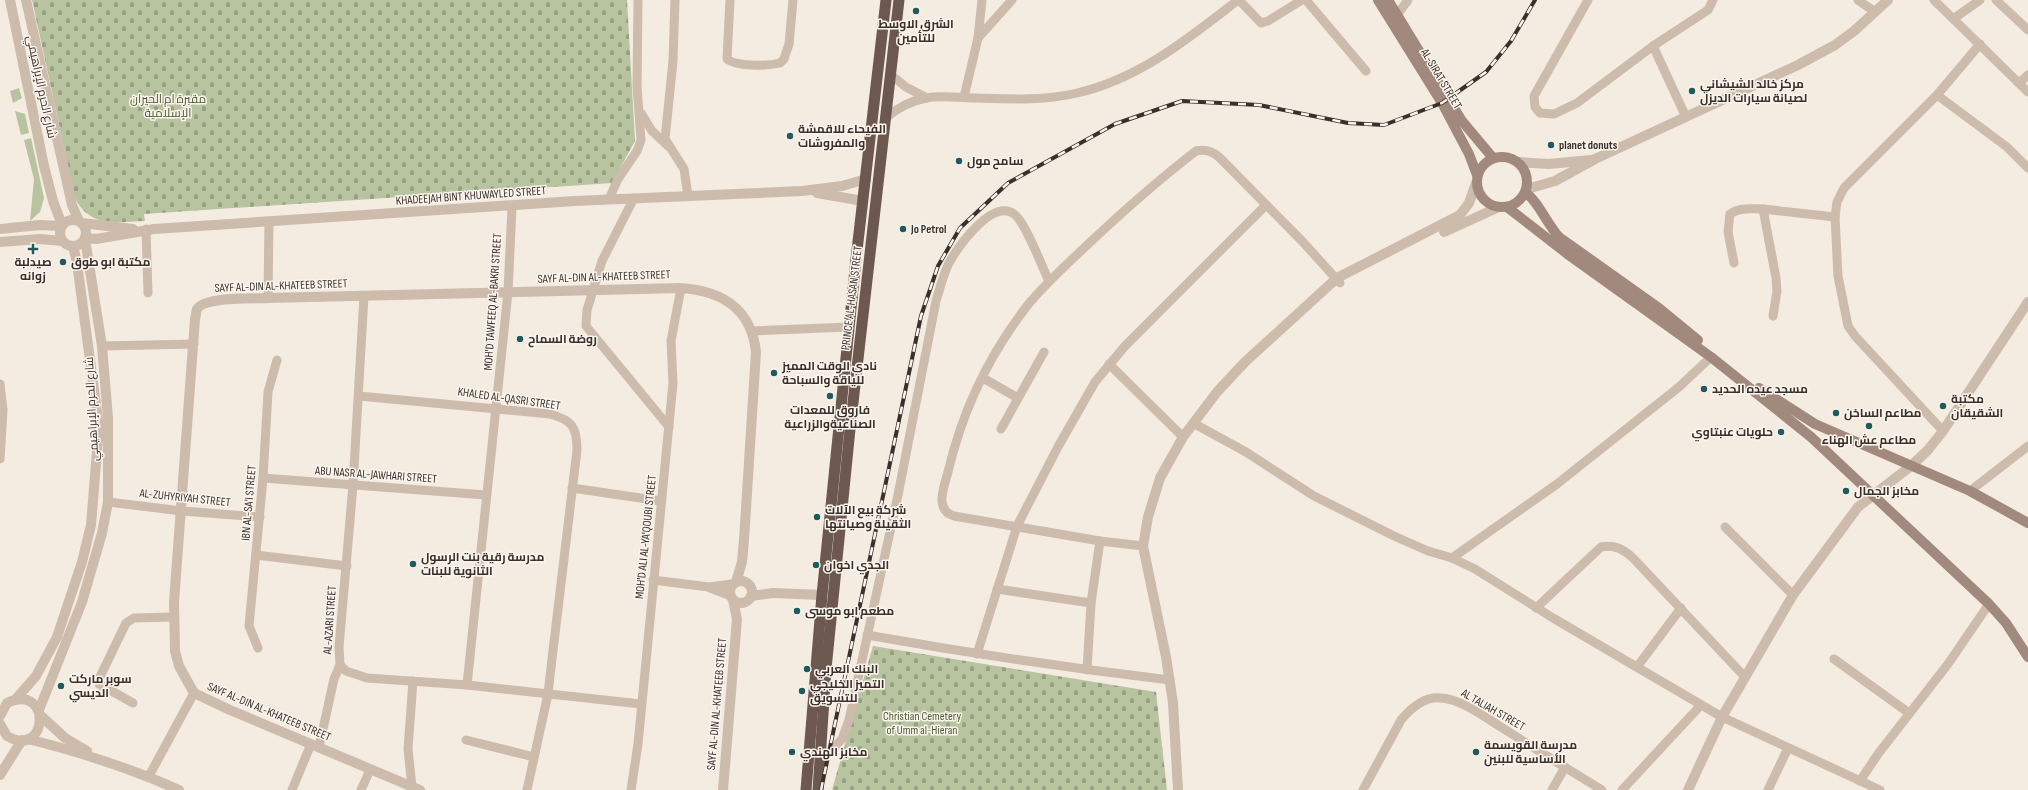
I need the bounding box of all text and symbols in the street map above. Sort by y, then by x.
marker: الشرق الاوسط للتأمين [911,6,921,16]
place label: الشرق الاوسط للتأمين [878,17,954,46]
street label: شارع الحرم الإبراهيمي [21,34,59,140]
street label: AL-SIRAT STREET [1417,45,1465,112]
place label: مركز خالد الشيشاني لصيانة سيارات الديزل [1700,77,1807,106]
marker: مركز خالد الشيشاني لصيانة سيارات الديزل [1687,86,1697,96]
park label: مقبرة ام الحيران الإسلامية [130,92,206,121]
place label: الفيحاء للاقمشة والمفروشات [798,122,886,151]
marker: الفيحاء للاقمشة والمفروشات [785,131,795,141]
place label: planet donuts [1559,138,1618,153]
marker: planet donuts [1546,140,1556,150]
place label: سامح مول [967,154,1023,170]
marker: سامح مول [954,156,964,166]
street label: KHADEEJAH BINT KHUWAYLED STREET [395,183,547,209]
place label: Jo Petrol [910,222,947,237]
marker: Jo Petrol [898,224,908,234]
street label: MOH'D TAWFEEQ AL-BAKRI STREET [481,233,505,371]
marker: صيدلبة زوانه [28,244,38,254]
street label: PRINCE AL-HASAN STREET [838,245,866,351]
place label: صيدلبة زوانه [14,255,52,284]
place label: مكتبة ابو طوق [71,255,150,270]
marker: مكتبة ابو طوق [58,257,68,267]
street label: SAYF AL-DIN AL-KHATEEB STREET [537,267,671,287]
street label: SAYF AL-DIN AL-KHATEEB STREET [214,276,348,296]
place label: روضة السماح [528,332,597,348]
marker: روضة السماح [515,334,525,344]
street label: شارع الحرم الإبراهيمي [82,356,104,462]
place label: نادي الوقت المميز للياقة والسباحة [781,359,877,388]
marker: نادي الوقت المميز للياقة والسباحة [769,368,779,378]
place label: مسجد عيده الحديد [1712,382,1808,397]
street label: KHALED AL-QASRI STREET [457,384,561,414]
marker: مسجد عيده الحديد [1699,384,1709,394]
marker: فاروق للمعدات الصناعيةوالزراعية [825,391,835,401]
place label: مكتبة الشقيقان [1951,392,2003,421]
marker: مكتبة الشقيقان [1938,401,1948,411]
place label: فاروق للمعدات الصناعيةوالزراعية [784,403,876,432]
place label: مطاعم الساخن [1844,406,1922,421]
marker: مطاعم الساخن [1831,408,1841,418]
marker: مطاعم عش الهناء [1864,421,1874,431]
place label: حلويات عنبتاوي [1691,425,1773,442]
marker: حلويات عنبتاوي [1776,427,1786,437]
place label: مطاعم عش الهناء [1822,433,1916,448]
street label: ABU NASR AL-JAWHARI STREET [314,463,438,487]
street label: IBN AL-SA'I STREET [238,464,260,541]
street label: MOH'D ALI AL-YA'QOUBI STREET [632,474,660,600]
place label: مخابز الجمال [1854,484,1919,499]
street label: AL-ZUHYRIYAH STREET [138,486,231,510]
marker: مخابز الجمال [1841,486,1851,496]
place label: شركة بيع الآلات الثقيلة وصيانتها [825,503,911,532]
marker: شركة بيع الآلات الثقيلة وصيانتها [812,512,822,522]
place label: مدرسة رقية بنت الرسول الثانوية للبنات [421,550,544,579]
place label: الجدي اخوان [824,558,889,575]
marker: مدرسة رقية بنت الرسول الثانوية للبنات [408,559,418,569]
marker: الجدي اخوان [811,560,821,570]
street label: AL-AZARI STREET [320,585,340,656]
place label: مطعم ابو موسى [805,604,894,619]
marker: مطعم ابو موسى [792,606,802,616]
street label: SAYF AL-DIN AL-KHATEEB STREET [704,637,730,771]
place label: البنك العربي [815,662,878,679]
marker: البنك العربي [802,664,812,674]
place label: سوبر ماركت الديسي [69,672,132,703]
place label: التميز الخليجي للتسويق [810,677,884,706]
street label: SAYF AL-DIN AL-KHATEEB STREET [205,679,333,745]
marker: سوبر ماركت الديسي [56,681,66,691]
street label: AL TALIAH STREET [1458,685,1528,734]
marker: التميز الخليجي للتسويق [797,686,807,696]
park label: Christian Cemetery of Umm al-Hieran [883,709,961,738]
place label: مدرسة القويسمة الأساسية للبنين [1484,738,1577,767]
place label: مخابز الهندي [800,745,867,762]
marker: مخابز الهندي [787,747,797,757]
marker: مدرسة القويسمة الأساسية للبنين [1471,747,1481,757]

